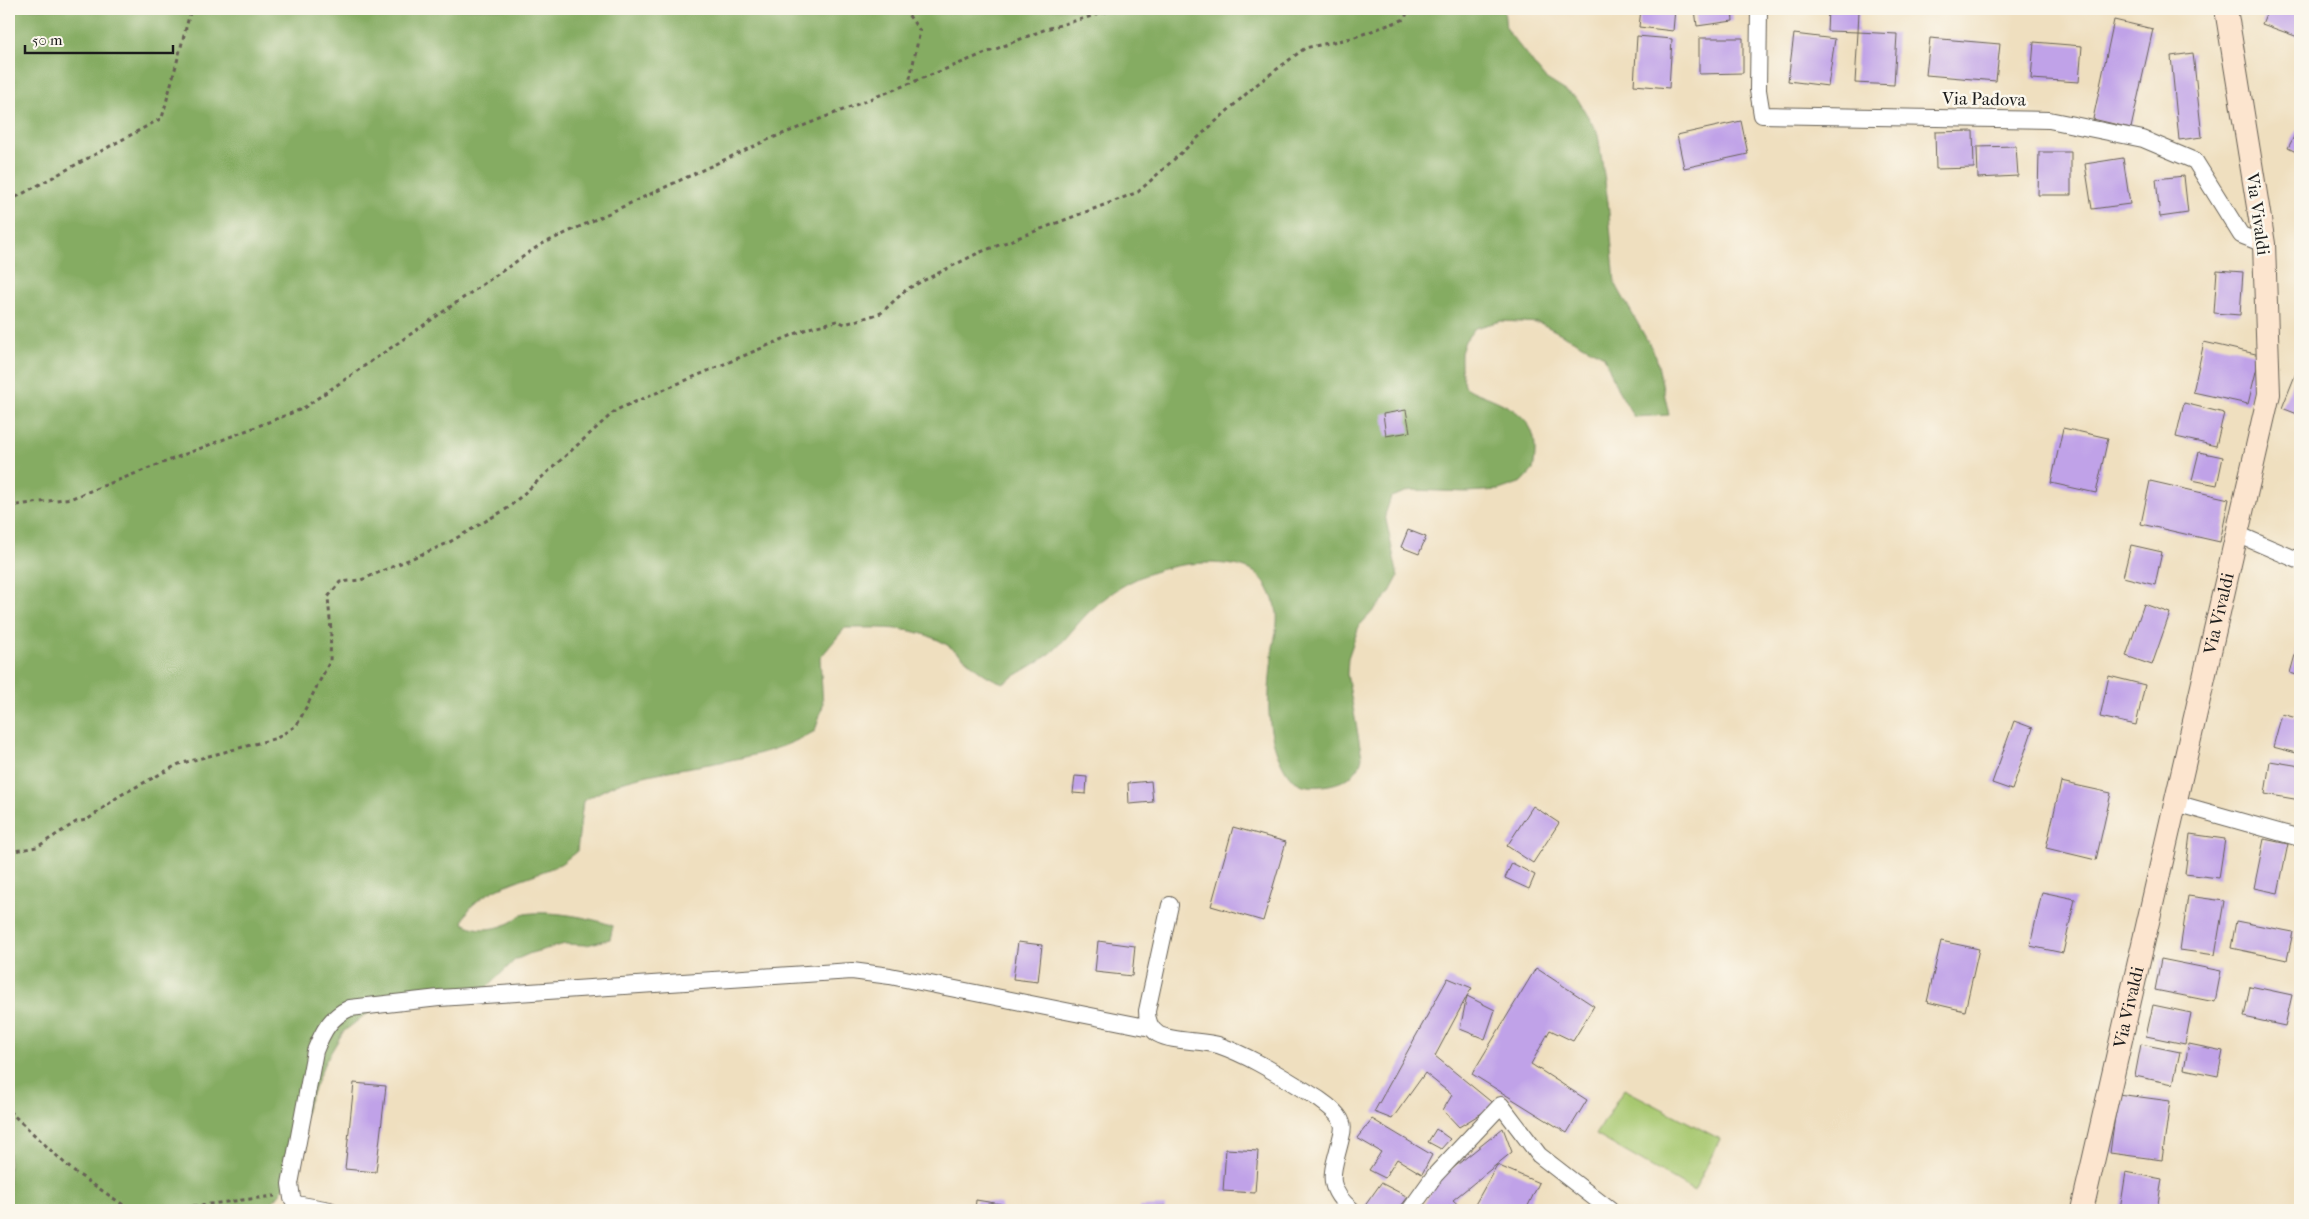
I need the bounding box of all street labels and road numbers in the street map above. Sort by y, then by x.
street label: Via Padova [1941,88,2027,111]
street label: Via Vivaldi [2241,171,2274,257]
street label: Via Vivaldi [2199,570,2239,657]
street label: Via Vivaldi [2109,964,2149,1051]

